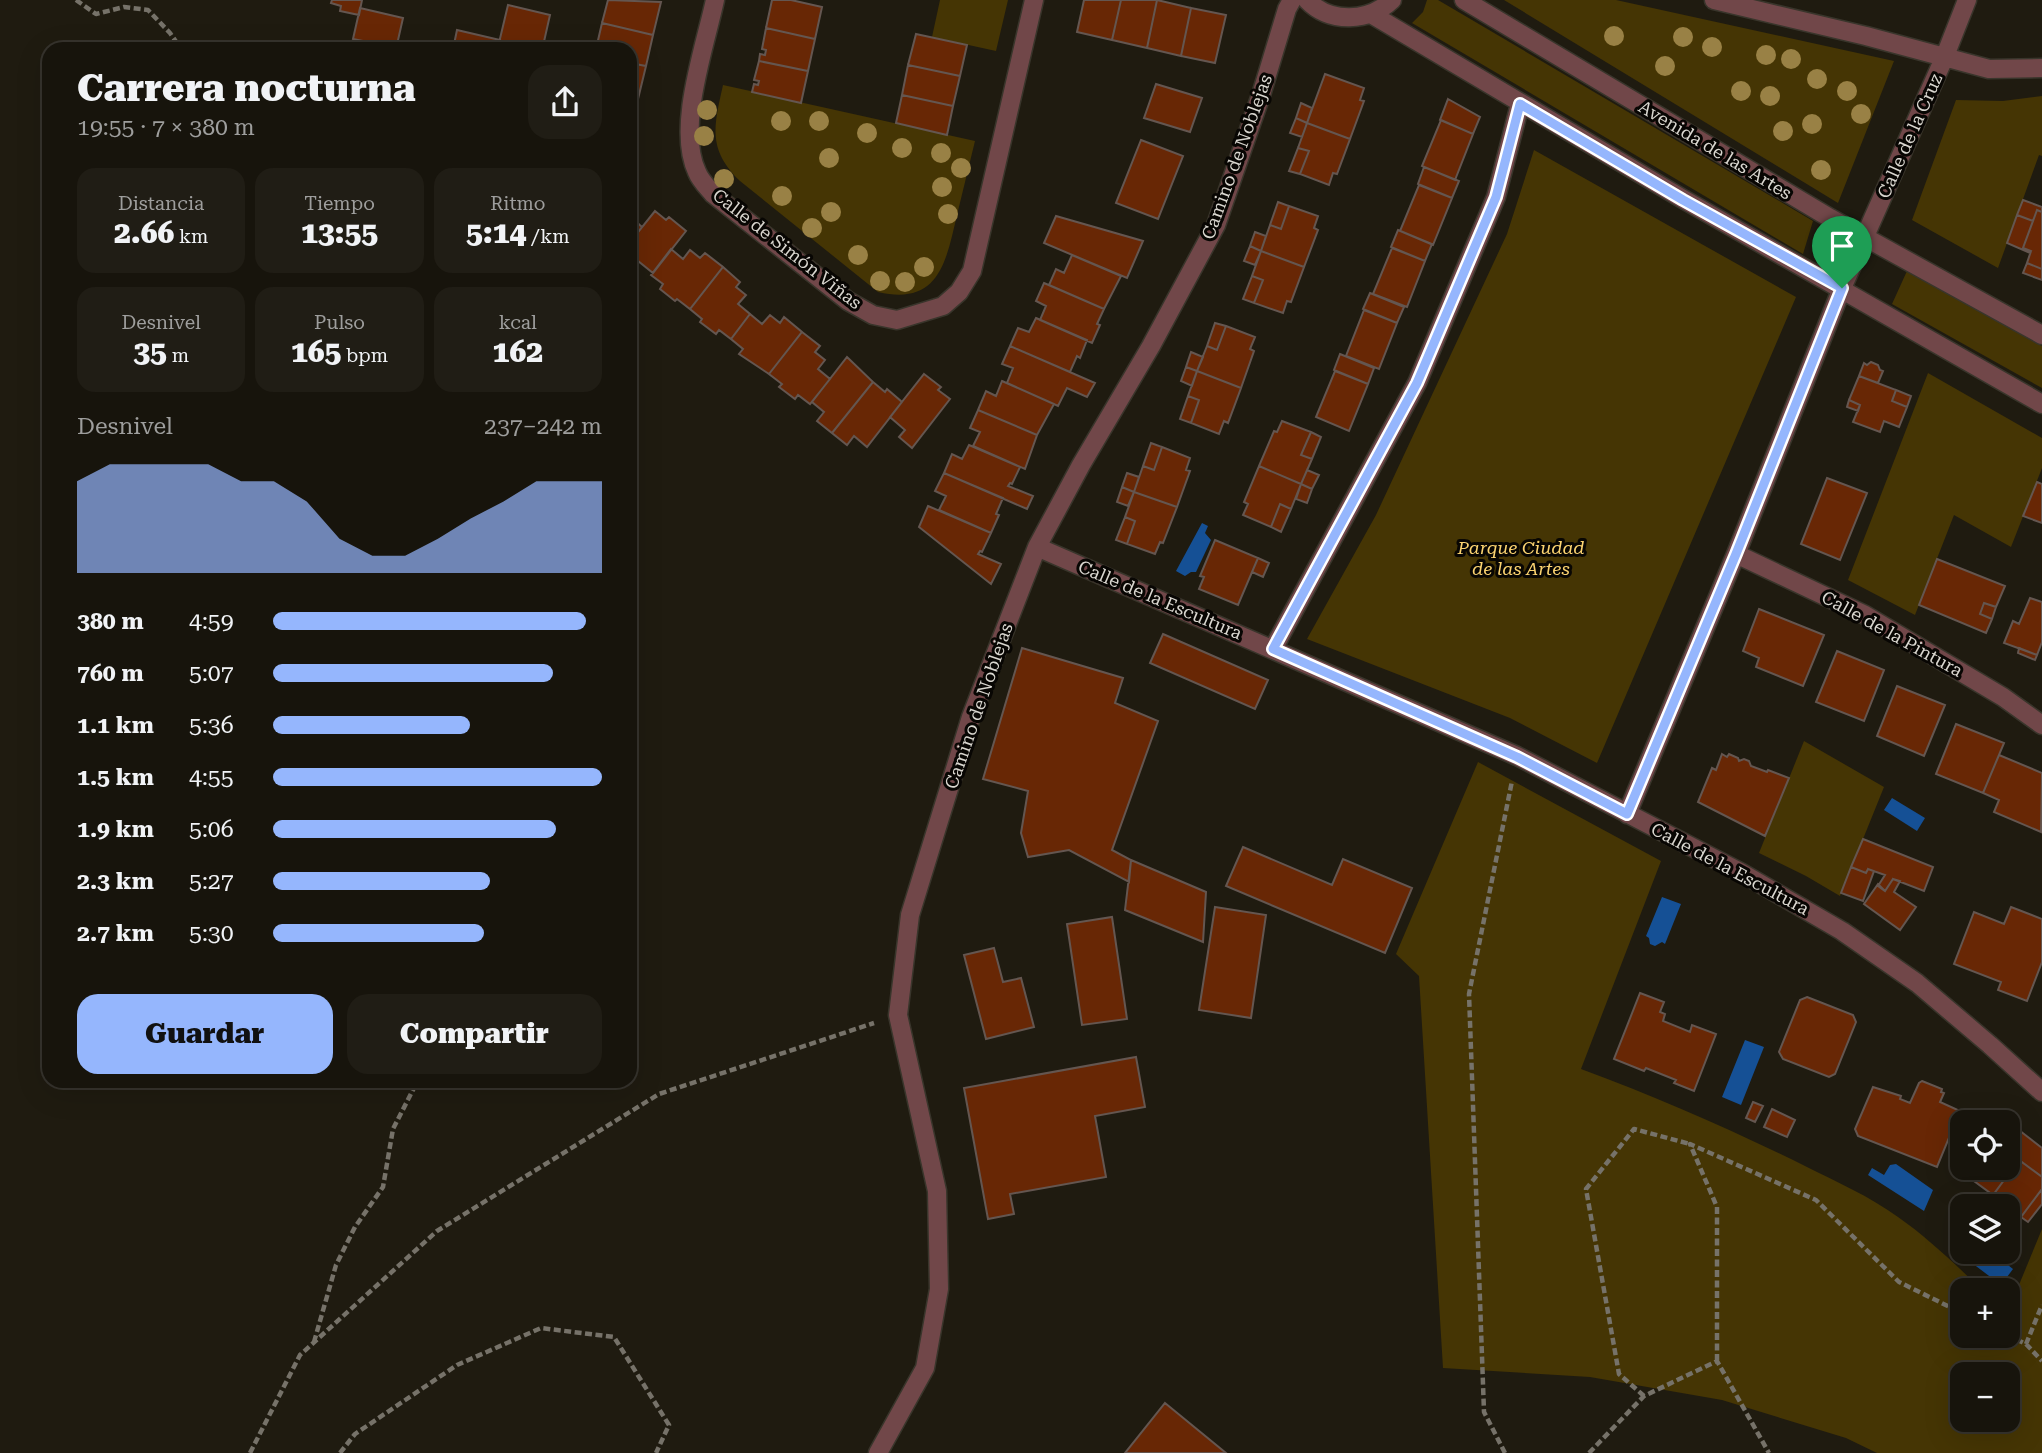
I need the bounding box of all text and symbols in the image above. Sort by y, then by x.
button: share [528,65,602,139]
text: Carrera nocturna [77,66,416,110]
street label: Calle de la Cruz [1873,70,1947,201]
street label: Camino de Noblejas [1197,72,1276,242]
street label: Avenida de las Artes [1635,96,1796,204]
text: 19:55 · 7 × 380 m [77,114,255,141]
street label: Calle de Simón Viñas [709,184,866,313]
text: Distancia [118,192,204,215]
text: Tiempo [304,192,375,215]
text: Ritmo [490,192,546,215]
text: 2.66 [114,215,174,250]
text: 13:55 [301,215,378,250]
text: 5:14 [466,215,526,250]
pin [1812,216,1872,288]
text: km [174,225,208,248]
text: /km [526,225,570,248]
icon: arrive [1823,227,1861,265]
text: Desnivel [122,311,201,334]
text: Pulso [314,311,365,334]
text: kcal [499,311,537,334]
text: 35 [133,334,167,369]
text: 165 [291,334,341,369]
text: 162 [493,334,543,369]
text: m [167,344,189,367]
text: bpm [341,344,388,367]
text: Desnivel [77,413,173,440]
text: 237–242 m [484,413,602,440]
park label: Parque Ciudad de las Artes [1457,537,1584,579]
street label: Calle de la Escultura [1075,555,1246,644]
street label: Calle de la Pintura [1818,586,1967,681]
text: 380 m [77,608,144,635]
text: 4:59 [189,608,234,635]
street label: Camino de Noblejas [940,620,1017,791]
text: 760 m [77,660,144,687]
text: 5:07 [189,660,234,687]
text: 1.1 km [77,712,154,739]
text: 5:36 [189,712,234,739]
text: 1.5 km [77,764,154,791]
text: 4:55 [189,764,234,791]
text: 1.9 km [77,816,154,843]
text: 5:06 [189,816,234,843]
street label: Calle de la Escultura [1648,818,1813,919]
text: 2.3 km [77,868,154,895]
text: 5:27 [189,868,234,895]
text: 2.7 km [77,920,154,947]
text: 5:30 [189,920,234,947]
button: Guardar [77,994,333,1074]
button: Compartir [347,994,602,1074]
map controls [1950,1110,2020,1432]
button: locate [1950,1110,2020,1180]
button: layers [1950,1194,2020,1264]
button: + [1950,1278,2020,1348]
button: − [1950,1362,2020,1432]

